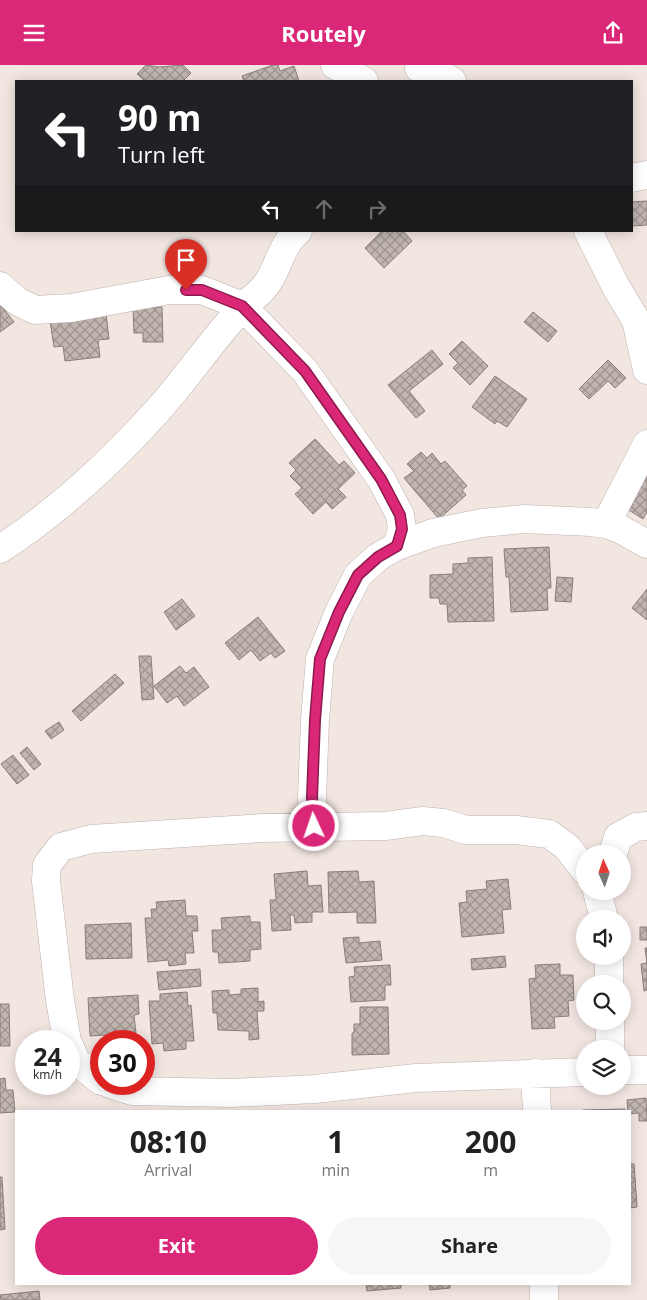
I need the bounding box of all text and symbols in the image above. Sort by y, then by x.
text: Routely [281,18,366,48]
icon: menu [20,19,48,47]
icon: share [599,19,627,47]
text: 90 m [118,94,201,141]
icon: left [35,100,100,165]
text: Turn left [118,139,205,169]
icon: left [257,195,285,223]
icon: ahead [310,195,338,223]
icon: right [363,195,391,223]
pin [165,239,207,290]
icon: arrive [172,246,200,274]
position arrow [287,799,339,851]
north arrow [576,845,631,900]
map controls [576,845,631,1095]
button: sound [576,910,631,965]
button: search [576,975,631,1030]
speed limit sign: 30 [90,1030,155,1095]
text: 24 [33,1039,62,1073]
button: layers [576,1040,631,1095]
text: km/h [33,1066,62,1083]
text: 08:10 [130,1121,207,1162]
text: 1 [327,1121,344,1162]
text: 200 [465,1121,516,1162]
text: Arrival [144,1159,192,1181]
text: min [322,1159,350,1181]
text: m [483,1159,498,1181]
button: Exit [35,1217,318,1275]
button: Share [328,1217,611,1275]

